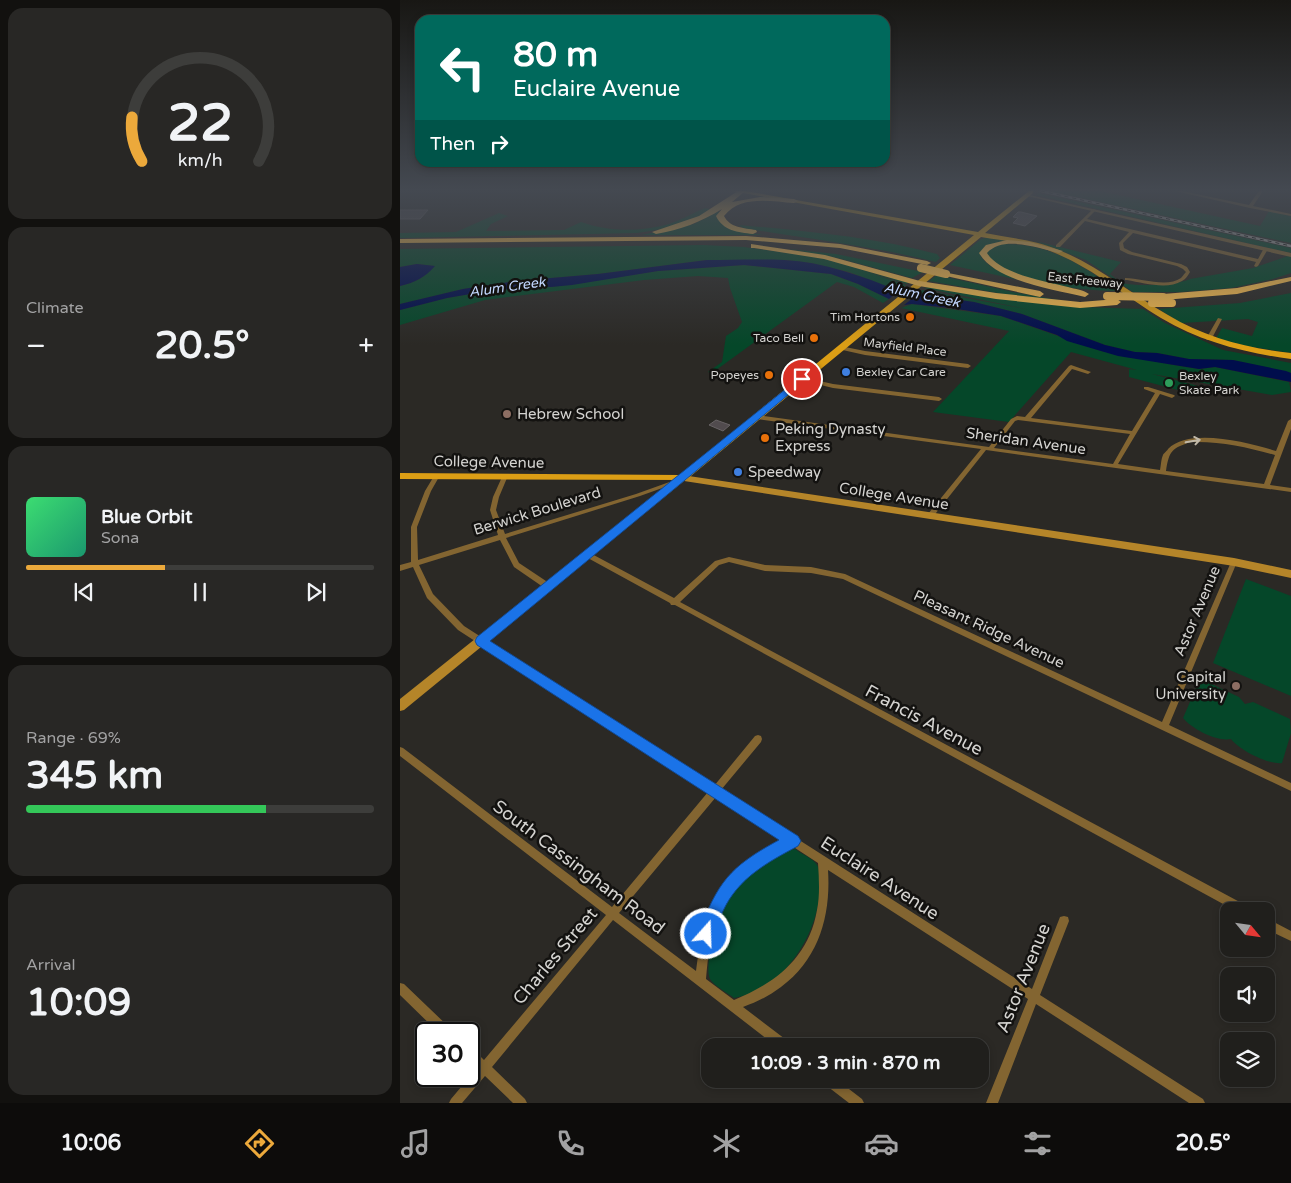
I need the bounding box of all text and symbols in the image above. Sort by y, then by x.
text: 80 m [513,34,598,76]
icon: left [430,35,495,100]
text: Euclaire Avenue [513,76,680,102]
text: 22 [167,92,233,155]
icon: right [485,130,513,158]
text: Then [430,133,475,155]
text: km/h [178,150,222,171]
street label: East Freeway [1047,269,1124,291]
water label: Alum Creek [468,273,548,301]
water label: Alum Creek [883,279,963,312]
text: Climate [26,298,84,318]
place label: Tim Hortons [830,310,900,324]
marker: Tim Hortons [904,311,916,323]
text: 20.5° [155,323,250,369]
text: − [26,329,46,363]
text: + [358,329,374,363]
place label: Taco Bell [753,331,804,345]
marker: Taco Bell [808,332,820,344]
street label: Mayfield Place [863,335,948,359]
pin [781,358,823,400]
icon: arrive [788,365,816,393]
place label: Bexley Car Care [856,365,946,379]
marker: Bexley Car Care [840,366,852,378]
place label: Popeyes [711,368,759,382]
marker: Popeyes [763,369,775,381]
place label: Bexley Skate Park [1179,369,1240,397]
marker: Bexley Skate Park [1163,377,1175,389]
place label: Hebrew School [517,405,624,423]
marker: Hebrew School [501,408,513,420]
place label: Peking Dynasty Express [775,420,886,455]
street label: Sheridan Avenue [965,424,1087,458]
marker: Peking Dynasty Express [759,432,771,444]
one-way arrow [1185,436,1201,446]
street label: College Avenue [433,452,545,472]
place label: Speedway [748,463,821,481]
marker: Speedway [732,466,744,478]
street label: College Avenue [838,478,950,514]
street label: Berwick Boulevard [471,483,603,539]
text: Blue Orbit [101,506,193,528]
text: Sona [101,528,139,548]
street label: Astor Avenue [1170,563,1224,659]
icon: previous [70,578,98,606]
icon: pause [186,578,214,606]
icon: next [302,578,330,606]
street label: Pleasant Ridge Avenue [911,586,1067,672]
place label: Capital University [1155,668,1226,703]
street label: Francis Avenue [861,680,987,760]
marker: Capital University [1230,680,1242,692]
text: Range · 69% [26,728,121,748]
text: 345 km [26,753,163,799]
street label: South Cassingham Road [489,795,669,939]
street label: Euclaire Avenue [817,832,943,924]
north arrow [1220,902,1275,958]
map controls [1220,902,1275,1087]
street label: Charles Street [508,903,602,1009]
position arrow [679,907,731,959]
street label: Astor Avenue [991,920,1055,1036]
text: Arrival [26,955,75,975]
button: sound [1220,967,1275,1022]
text: 10:09 [26,980,131,1026]
speed limit sign: 30 [415,1022,480,1087]
button: layers [1220,1032,1275,1087]
text: 10:09 · 3 min · 870 m [749,1052,941,1074]
icon: directions [242,1126,277,1161]
icon: music [398,1126,433,1161]
icon: phone [553,1126,588,1161]
icon: climate [709,1126,744,1161]
icon: car [864,1126,899,1161]
icon: filters [1020,1126,1055,1161]
text: 10:06 [60,1130,121,1156]
text: 20.5° [1176,1130,1231,1156]

